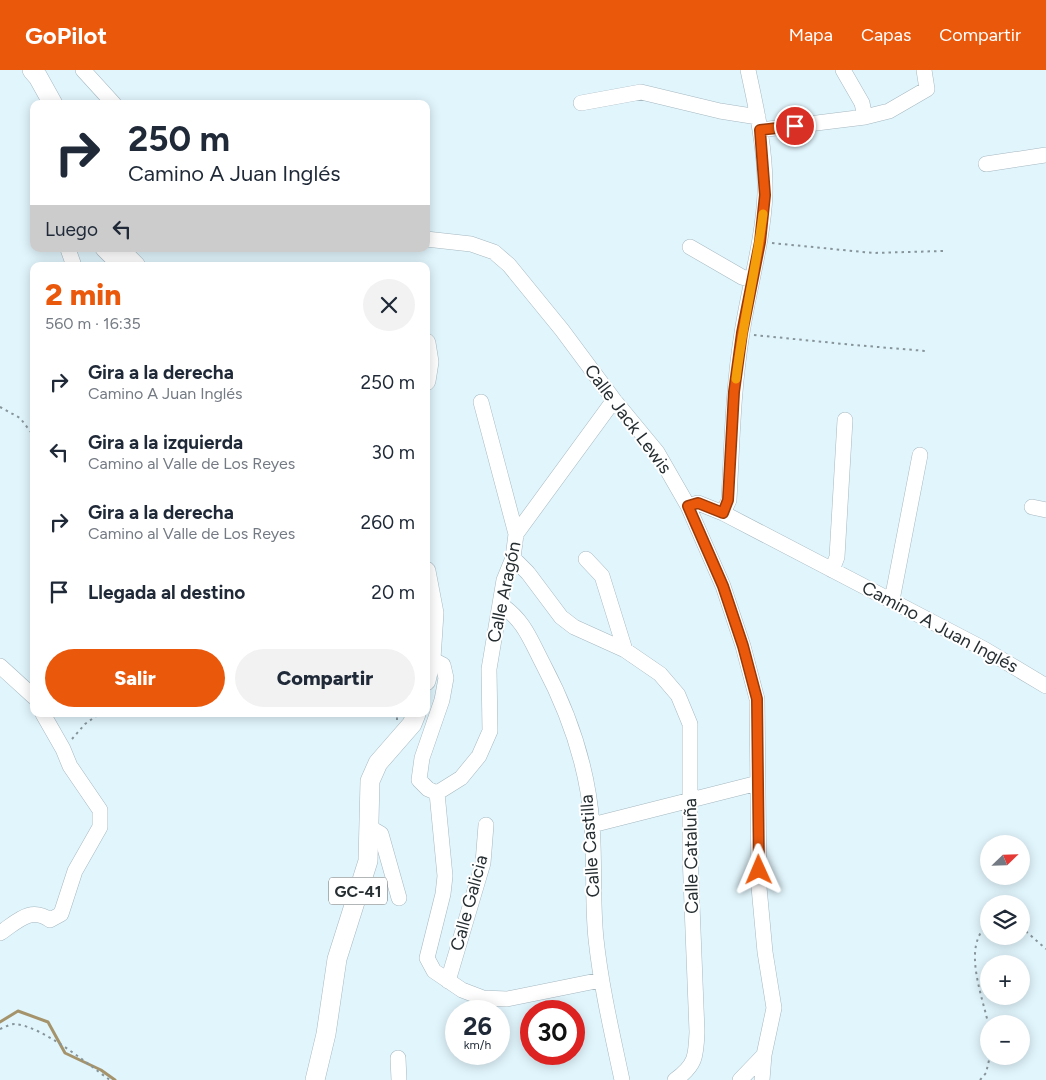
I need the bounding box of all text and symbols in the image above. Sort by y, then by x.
text: GoPilot [25,21,107,50]
text: Mapa [789,24,833,46]
text: Capas [861,24,911,46]
text: Compartir [939,24,1021,46]
pin [774,105,816,147]
icon: arrive [781,112,809,140]
text: 250 m [128,118,230,160]
icon: right [45,120,110,185]
text: Camino A Juan Inglés [128,160,341,187]
icon: left [108,215,136,243]
text: Luego [45,218,98,241]
text: 2 min [45,276,122,313]
button: close [363,279,415,331]
text: 560 m · 16:35 [45,314,141,333]
street label: Calle Jack Lewis [580,360,676,478]
text: Gira a la derecha [88,361,234,384]
icon: right [45,368,73,396]
text: 250 m [360,371,415,394]
text: Camino A Juan Inglés [88,384,243,403]
text: Gira a la izquierda [88,431,243,454]
icon: left [45,438,73,466]
text: 30 m [372,441,415,464]
text: Camino al Valle de Los Reyes [88,454,295,473]
text: Gira a la derecha [88,501,234,524]
icon: right [45,508,73,536]
text: 260 m [361,511,415,534]
text: Camino al Valle de Los Reyes [88,524,295,543]
street label: Calle Aragón [483,539,525,645]
street label: Camino A Juan Inglés [858,576,1022,678]
icon: arrive [45,578,73,606]
text: Llegada al destino [88,581,245,604]
text: 20 m [371,581,415,604]
button: Salir [45,649,225,707]
button: Compartir [235,649,415,707]
street label: Calle Castilla [575,794,605,898]
street label: Calle Cataluña [679,798,703,914]
north arrow [980,835,1030,885]
map controls [980,835,1030,1065]
position arrow [732,843,784,895]
street label: Calle Galicia [446,853,492,953]
road number: GC-41 [329,878,387,904]
button: layers [980,895,1030,945]
button: + [980,955,1030,1005]
speed limit sign: 30 [520,1000,585,1065]
text: 26 [463,1011,492,1041]
button: − [980,1015,1030,1065]
text: km/h [464,1038,491,1052]

